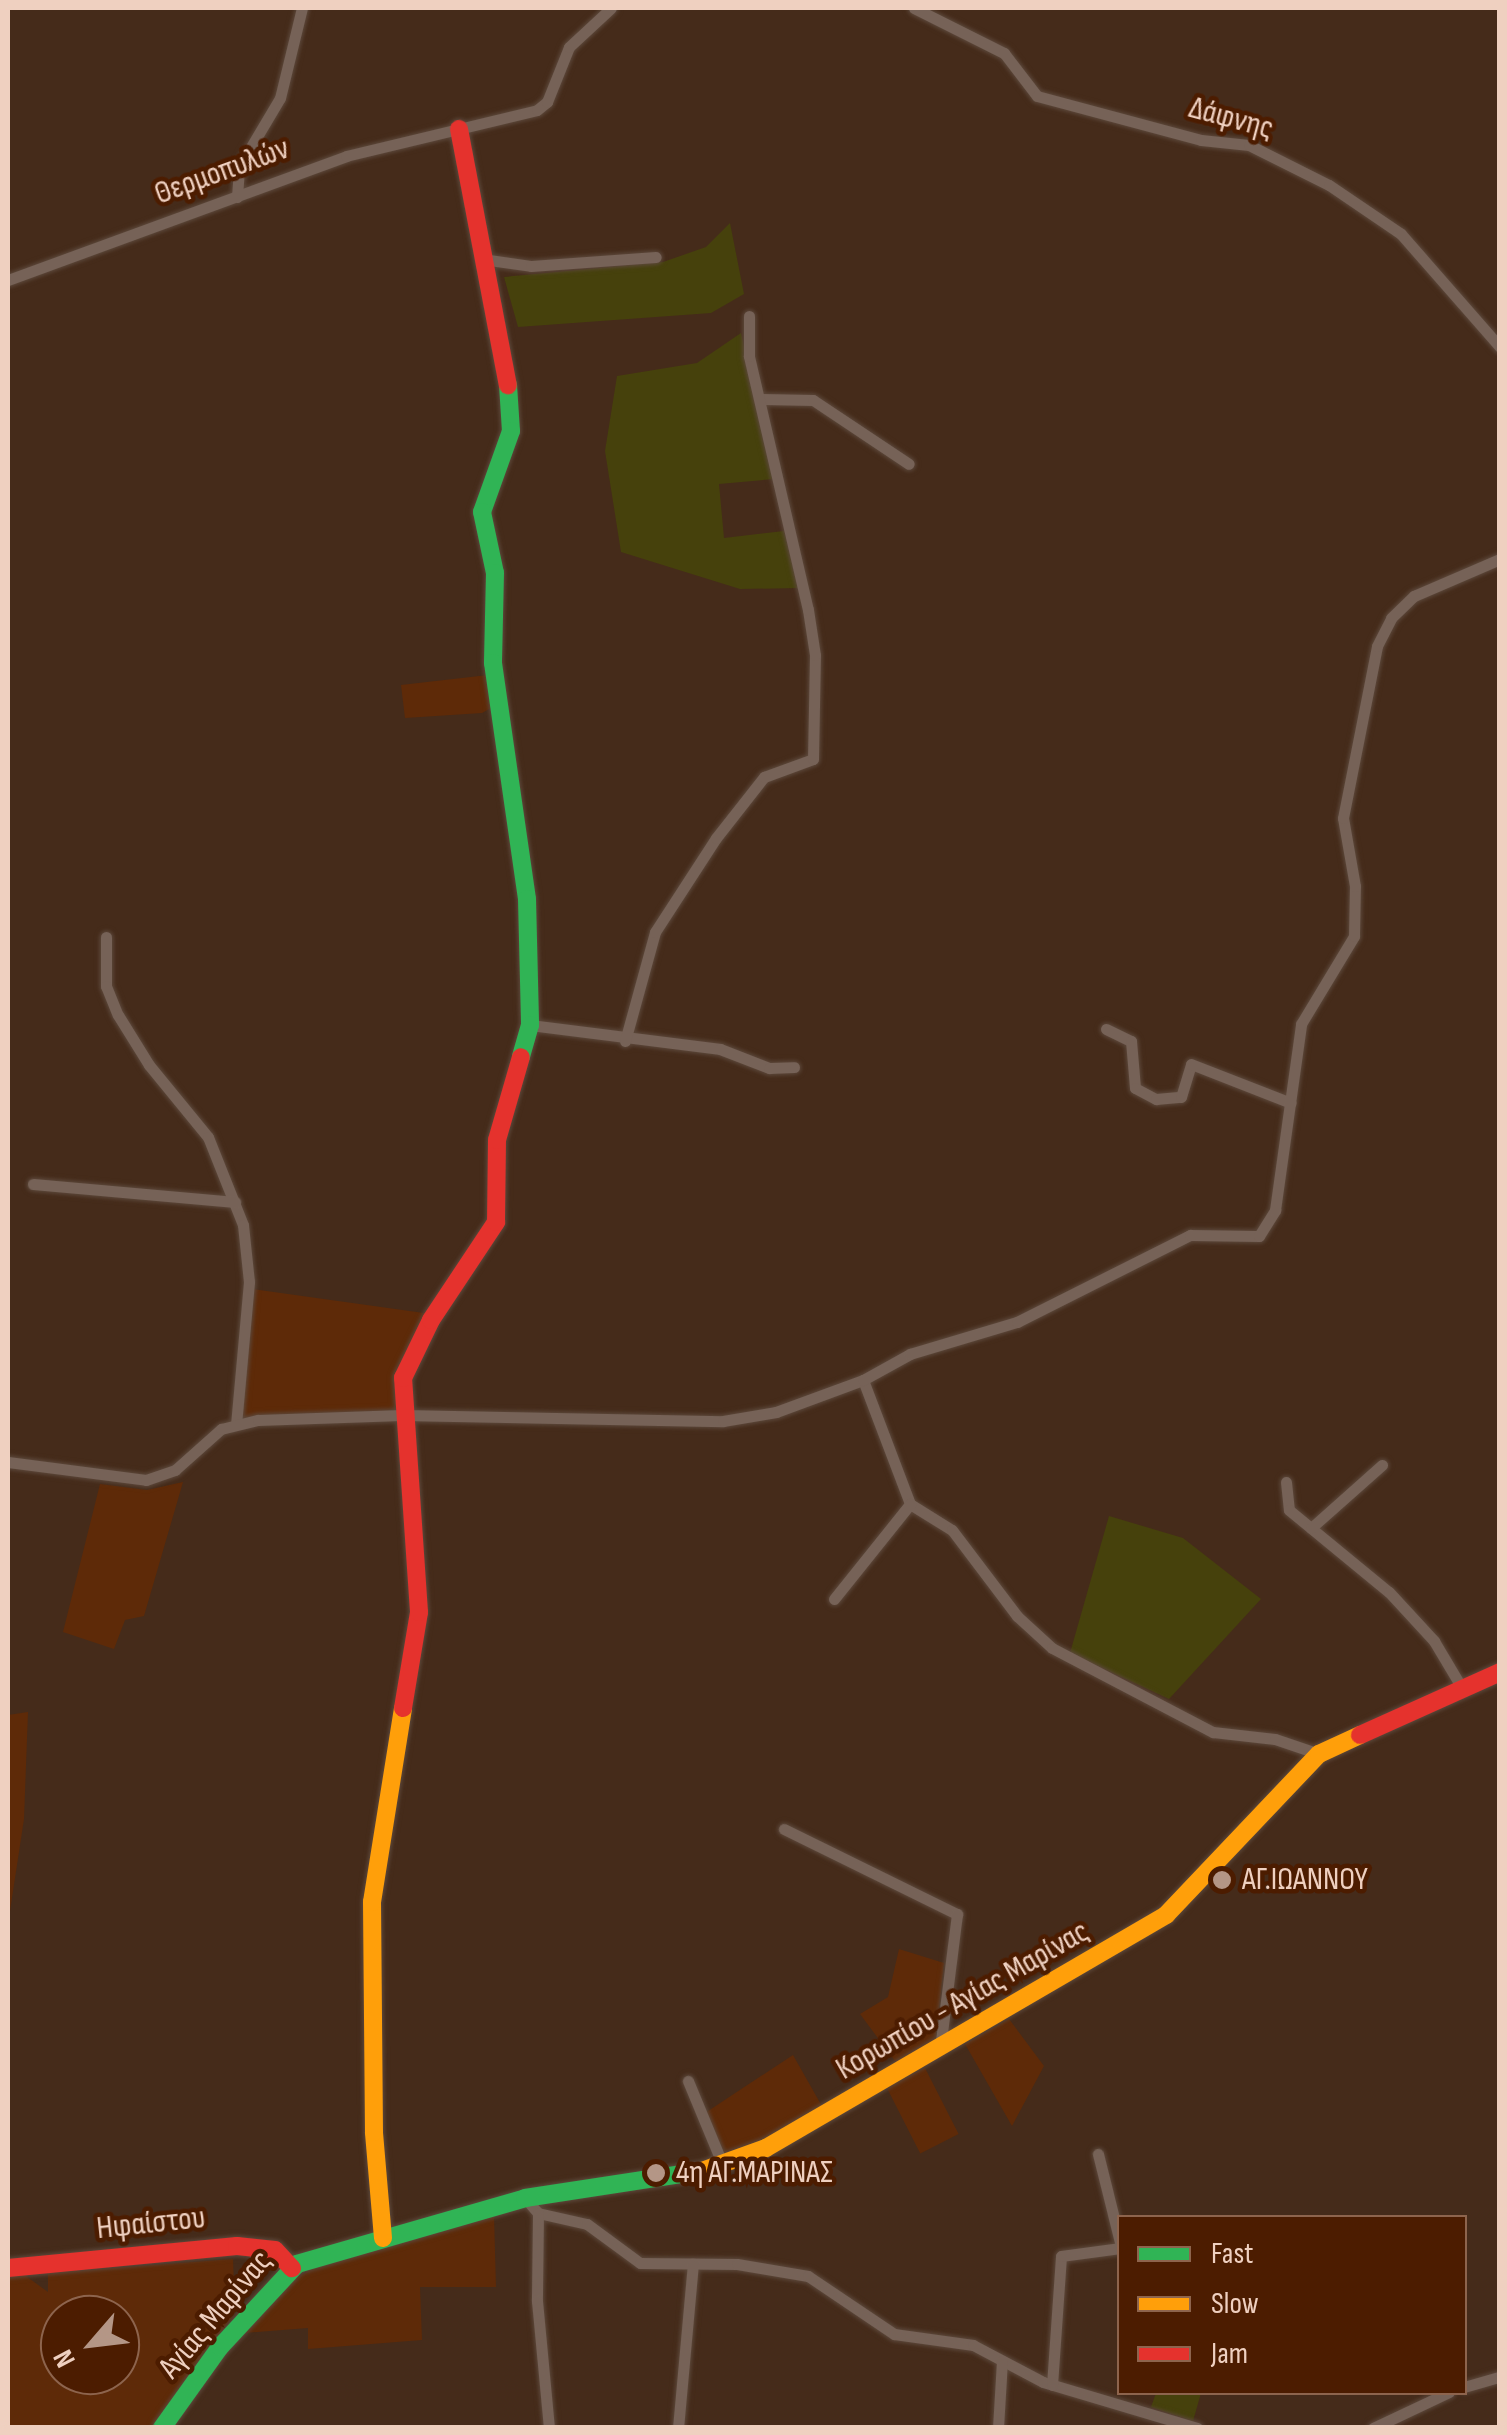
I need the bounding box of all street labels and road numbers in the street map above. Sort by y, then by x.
street label: Δάφνης [1185,89,1277,149]
street label: Θερμοπυλών [150,130,294,214]
street label: Κορωπίου - Αγίας Μαρίνας [830,1913,1096,2089]
street label: Ηφαίστου [95,2199,207,2249]
street label: Αγίας Μαρίνας [151,2243,281,2387]

